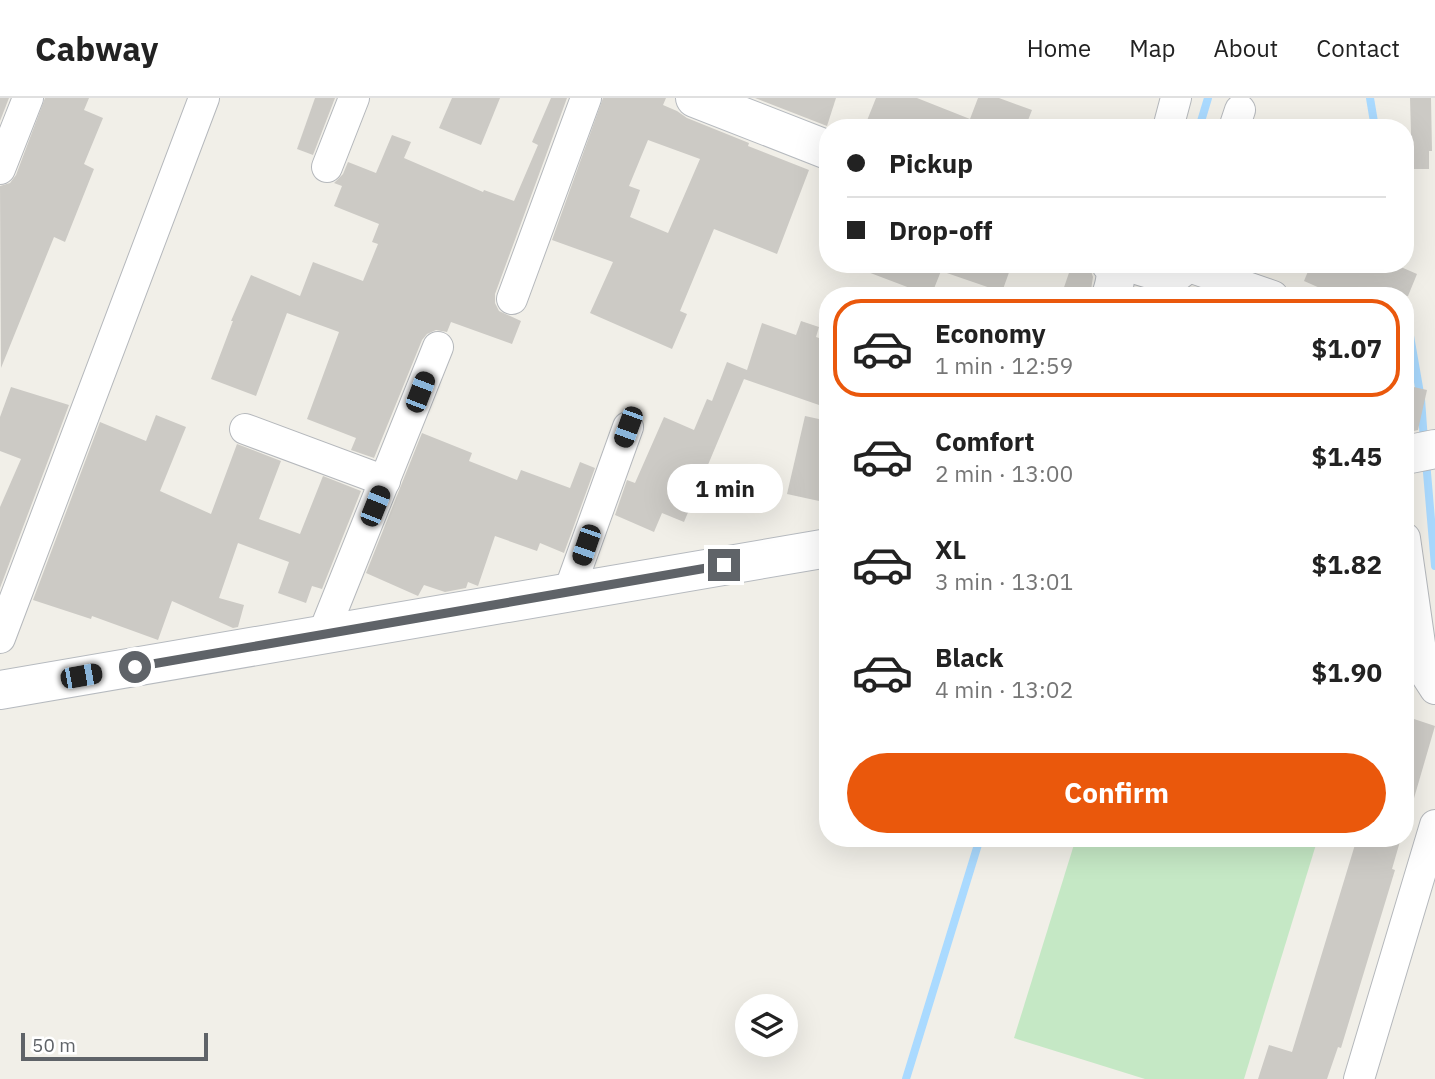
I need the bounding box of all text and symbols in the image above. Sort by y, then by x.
text: Cabway [35,27,158,70]
text: Home [1027,32,1091,64]
text: Map [1129,32,1175,64]
text: About [1213,32,1278,64]
text: Contact [1316,32,1400,64]
text: Pickup [889,146,973,180]
text: Drop-off [889,213,992,247]
text: Economy [935,316,1046,350]
icon: car [851,317,914,380]
text: $1.07 [1312,331,1382,365]
text: 1 min · 12:59 [935,350,1073,380]
car [403,369,438,415]
car [611,404,646,450]
text: Comfort [935,424,1034,458]
icon: car [851,425,914,488]
text: $1.45 [1312,439,1382,473]
text: 2 min · 13:00 [935,458,1073,488]
callout: 1 min [666,463,782,512]
text: 1 min [695,473,755,503]
car [358,483,393,529]
car [570,522,603,568]
text: XL [935,532,966,566]
icon: car [851,533,914,596]
text: $1.82 [1312,547,1382,581]
route end [708,549,740,581]
text: 3 min · 13:01 [935,566,1073,596]
text: Black [935,640,1003,674]
icon: car [851,641,914,704]
route start [119,651,151,683]
text: $1.90 [1312,655,1382,689]
car [59,662,104,690]
text: 4 min · 13:02 [935,674,1073,704]
button: Confirm [847,753,1386,833]
map controls [735,994,798,1057]
button: layers [735,994,798,1057]
scale bar [21,1030,208,1062]
text: 50 m [32,1033,76,1057]

